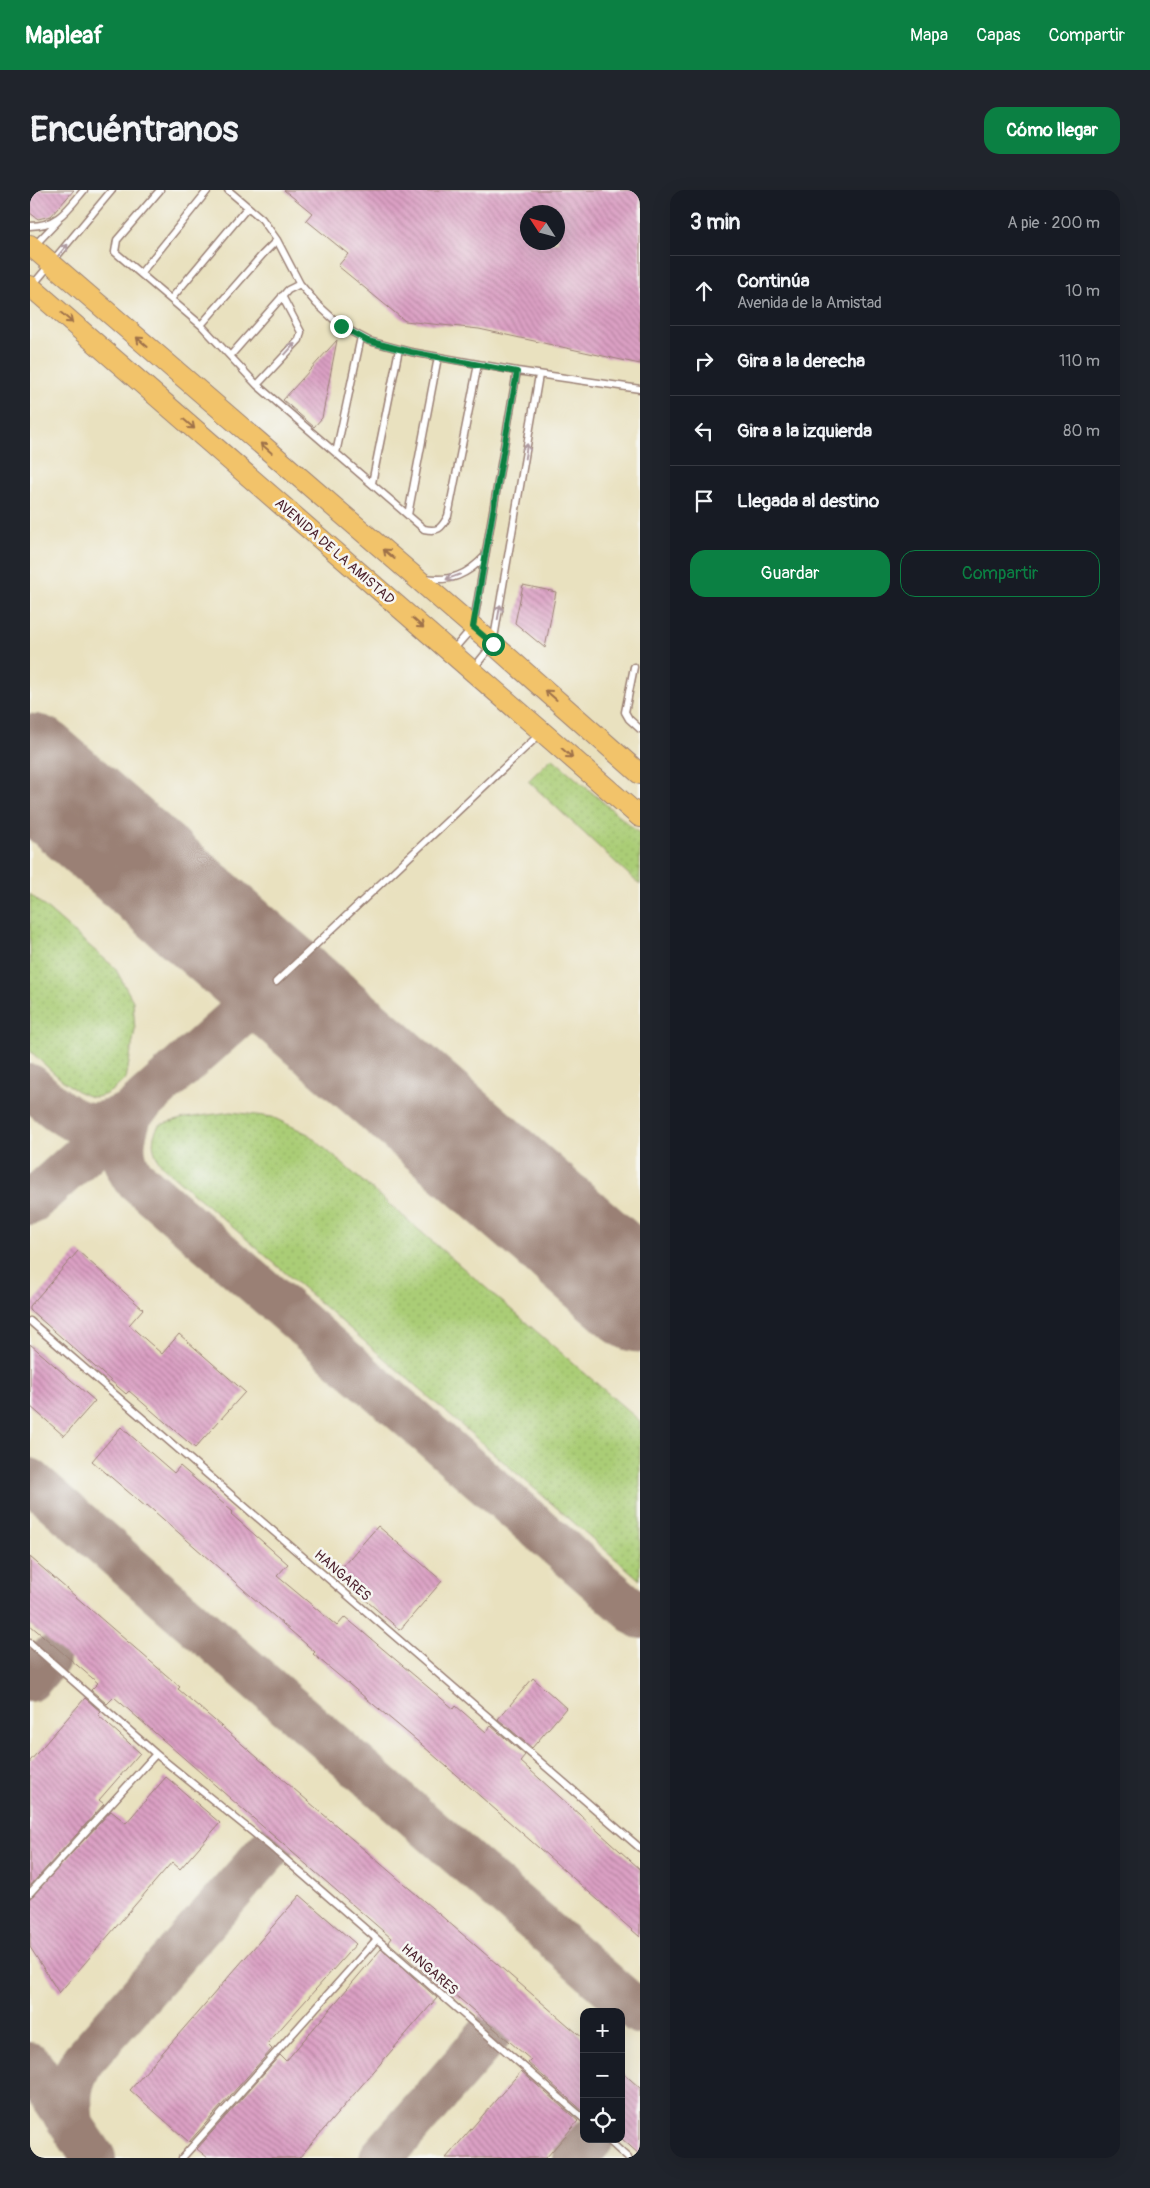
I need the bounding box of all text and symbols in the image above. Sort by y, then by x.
text: Mapleaf [25,21,103,50]
text: Mapa [910,24,948,47]
text: Capas [976,24,1021,47]
text: Compartir [1049,24,1125,47]
button: Cómo llegar [984,107,1120,154]
text: Encuéntranos [30,108,238,152]
north arrow [520,205,565,250]
text: 3 min [690,209,740,236]
text: A pie · 200 m [1007,213,1100,233]
one-way arrow [57,243,68,256]
text: Continúa [737,269,810,293]
icon: ahead [690,277,718,305]
text: 10 m [1065,281,1100,301]
text: Avenida de la Amistad [737,293,882,313]
one-way arrow [60,312,73,323]
route end [330,315,353,338]
one-way arrow [136,336,149,348]
one-way arrow [284,342,296,355]
icon: right [690,347,718,375]
text: Gira a la derecha [737,349,865,373]
text: 110 m [1059,351,1100,371]
icon: left [690,417,718,445]
one-way arrow [183,419,196,430]
text: Gira a la izquierda [737,419,872,443]
text: 80 m [1063,421,1100,441]
one-way arrow [259,442,272,454]
one-way arrow [521,444,531,460]
icon: arrive [690,487,718,515]
text: Llegada al destino [737,489,879,513]
street label: AVENIDA DE LA AMISTAD [271,495,398,608]
one-way arrow [382,548,395,560]
button: Guardar [690,550,890,597]
button: Compartir [900,550,1100,597]
one-way arrow [446,573,461,582]
one-way arrow [494,604,504,620]
one-way arrow [411,617,424,628]
route start [482,633,505,656]
one-way arrow [545,690,558,701]
one-way arrow [560,747,573,758]
street label: HANGARES [311,1546,374,1605]
street label: HANGARES [398,1940,461,1999]
map controls [580,2008,625,2143]
button: + [580,2008,625,2053]
button: − [580,2053,625,2098]
button: locate [580,2098,625,2143]

